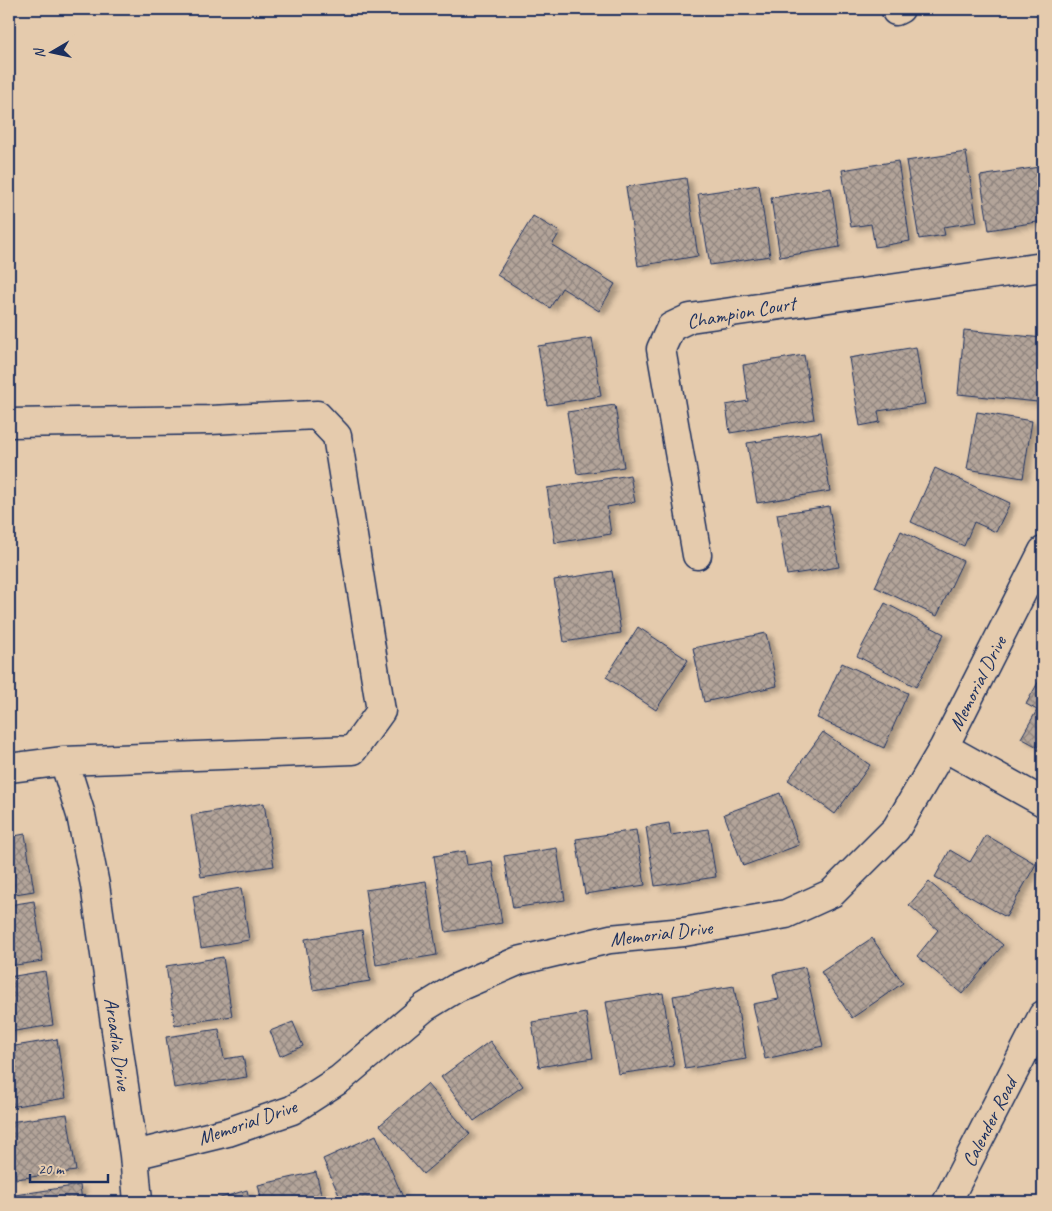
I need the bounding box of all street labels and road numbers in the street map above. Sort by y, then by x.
street label: Champion Court [685,290,801,334]
street label: Memorial Drive [943,630,1013,735]
street label: Memorial Drive [608,915,715,952]
street label: Arcadia Drive [99,996,137,1094]
street label: Calender Road [956,1071,1024,1171]
street label: Memorial Drive [194,1093,301,1151]

